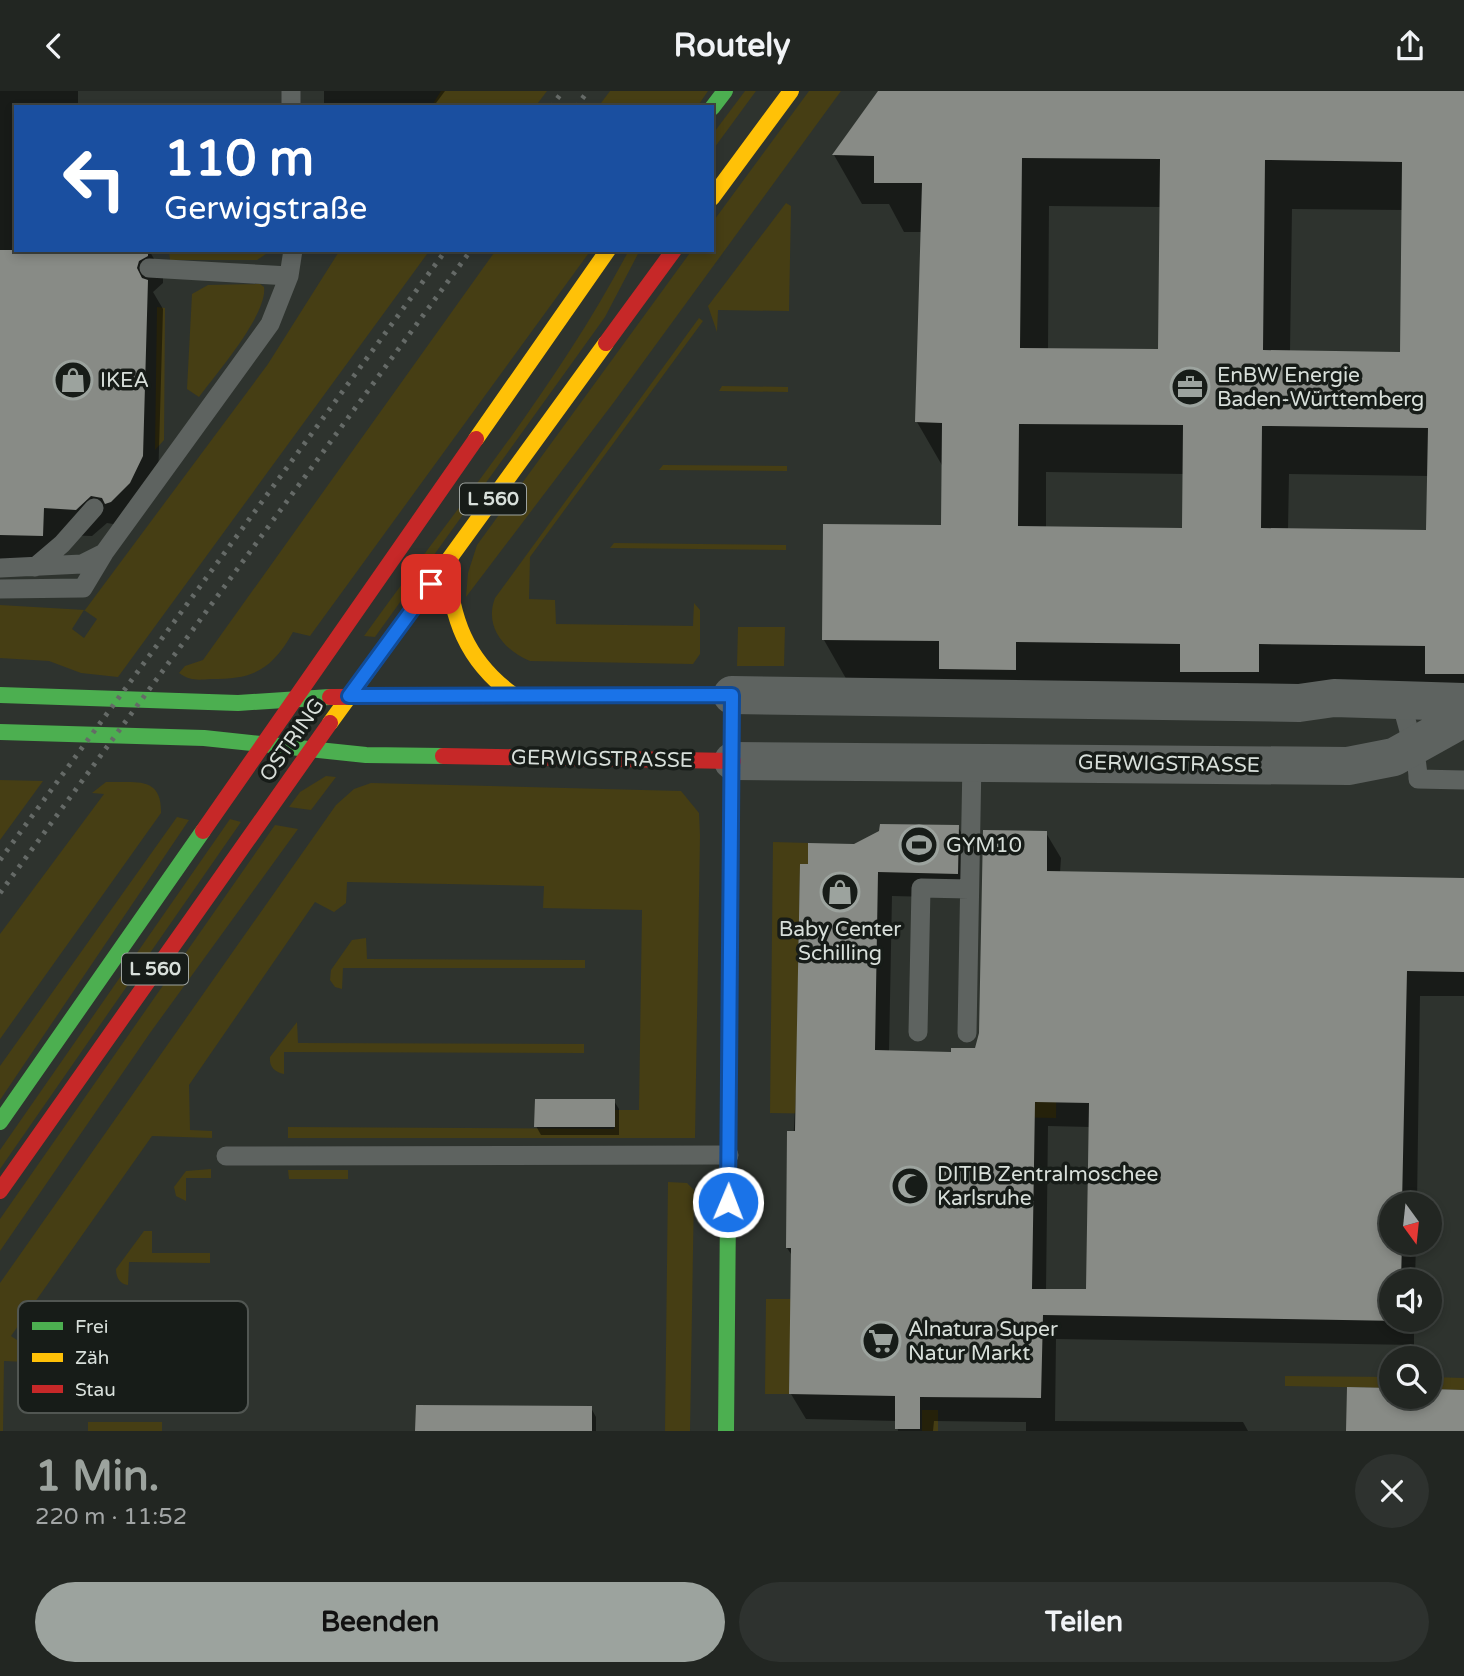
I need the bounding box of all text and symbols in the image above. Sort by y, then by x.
icon: back [35,27,73,65]
text: Routely [674,27,791,65]
icon: share [1391,27,1429,65]
text: 110 m [164,130,314,189]
icon: left [49,133,140,224]
text: Gerwigstraße [164,190,367,228]
shop icon: IKEA [52,359,94,401]
place label: EnBW Energie Baden-Württemberg [1217,363,1424,412]
office icon: EnBW Energie Baden-Württemberg [1169,366,1211,408]
place label: IKEA [100,368,149,393]
road number: L 560 [460,483,526,515]
pin [401,554,461,614]
icon: arrive [412,565,450,603]
street label: OSTRING [254,694,330,786]
street label: GERWIGSTRASSE [511,745,693,773]
street label: GERWIGSTRASSE [1078,750,1260,778]
sports icon: GYM10 [898,824,940,866]
place label: GYM10 [946,833,1022,858]
shop icon: Baby Center Schilling [819,871,861,913]
place label: Baby Center Schilling [779,917,901,966]
road number: L 560 [122,953,188,985]
place label: DITIB Zentralmoschee Karlsruhe [937,1162,1158,1211]
position arrow [691,1165,765,1239]
mosque icon: DITIB Zentralmoschee Karlsruhe [889,1165,931,1207]
north arrow [1379,1192,1442,1255]
map controls [1379,1192,1442,1409]
button: sound [1379,1269,1442,1332]
legend [18,1301,248,1413]
text: Frei [75,1316,109,1338]
place label: Alnatura Super Natur Markt [908,1317,1058,1366]
supermarket icon: Alnatura Super Natur Markt [860,1320,902,1362]
button: search [1379,1346,1442,1409]
text: Zäh [75,1347,109,1369]
text: Stau [75,1379,116,1401]
text: 1 Min. [35,1451,159,1502]
button: close [1355,1454,1429,1528]
text: 220 m · 11:52 [35,1503,187,1531]
button: Beenden [35,1582,725,1662]
button: Teilen [739,1582,1429,1662]

